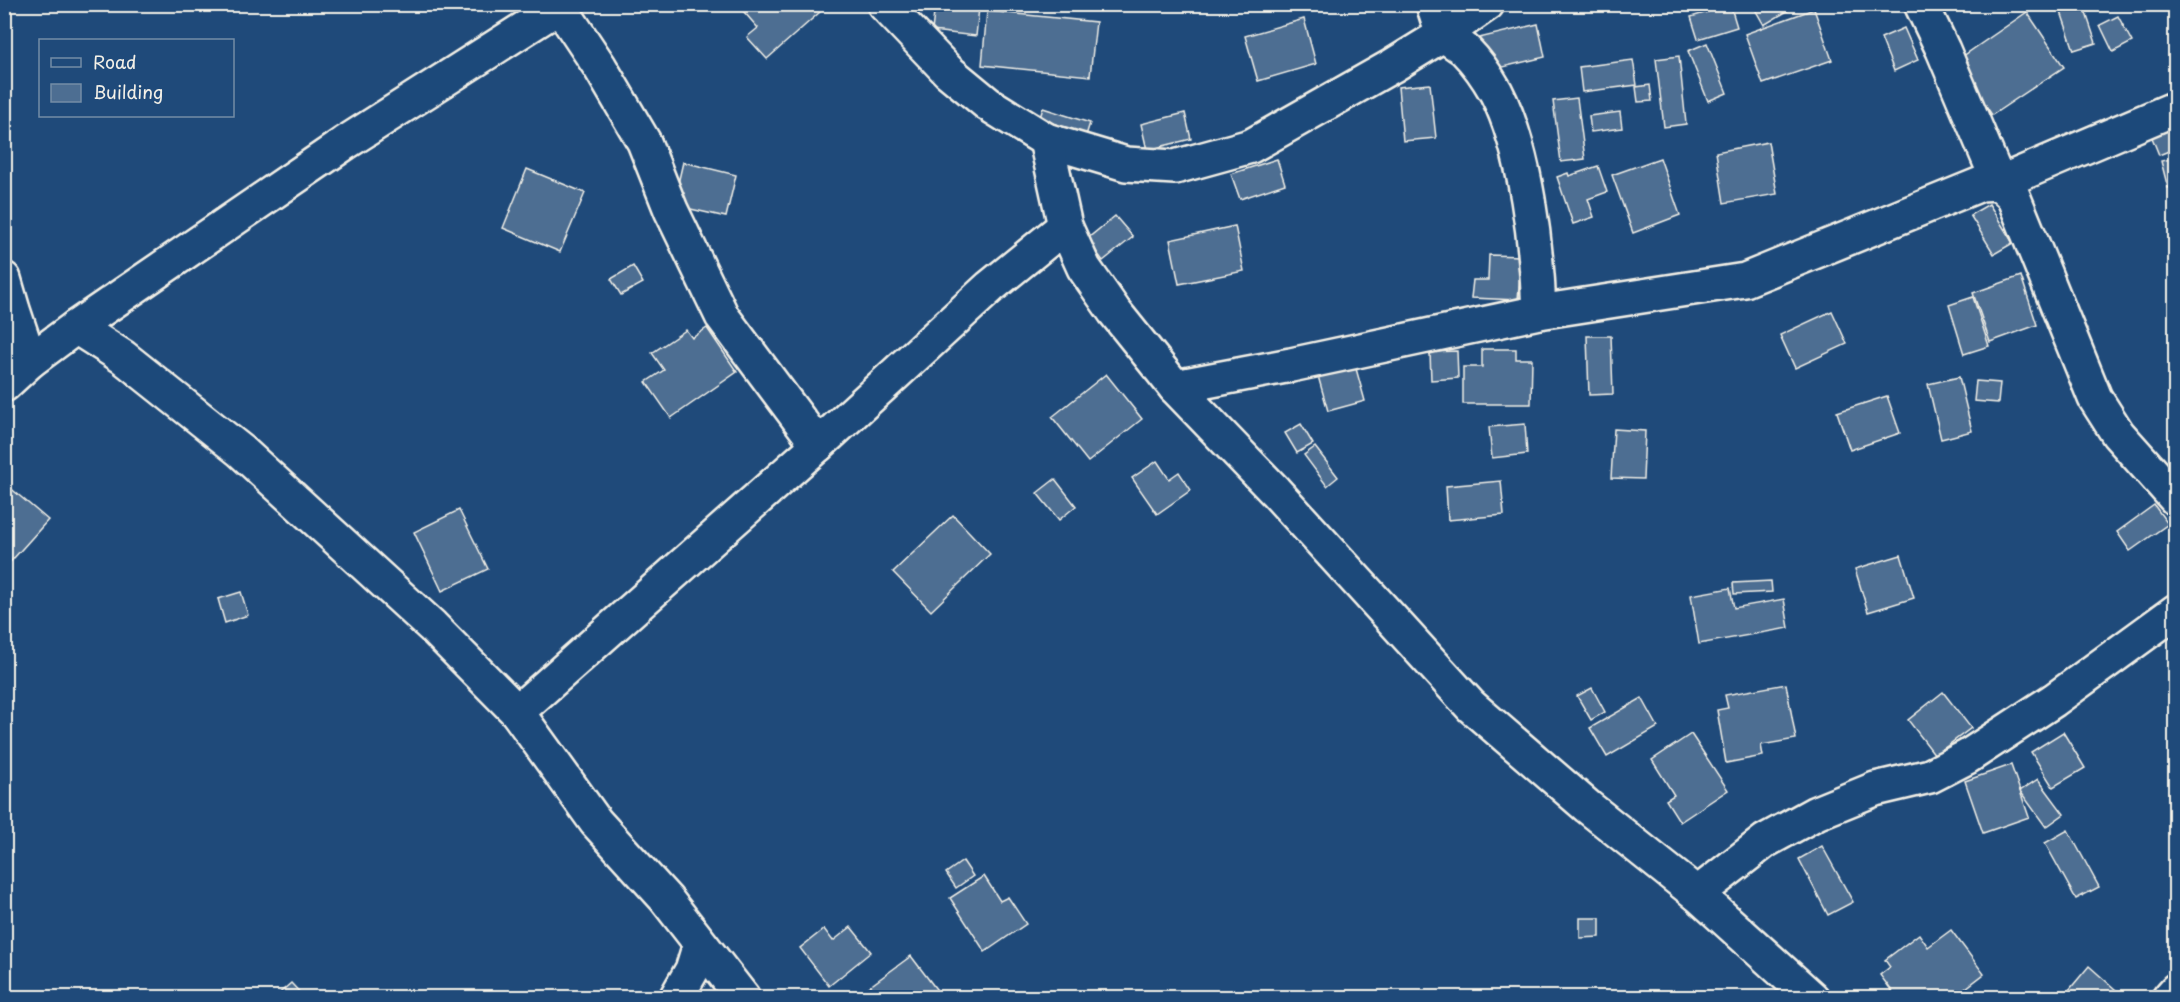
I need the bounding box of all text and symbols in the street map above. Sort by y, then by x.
legend [39,39,234,117]
text: Road [93,48,137,75]
text: Building [93,78,163,105]

